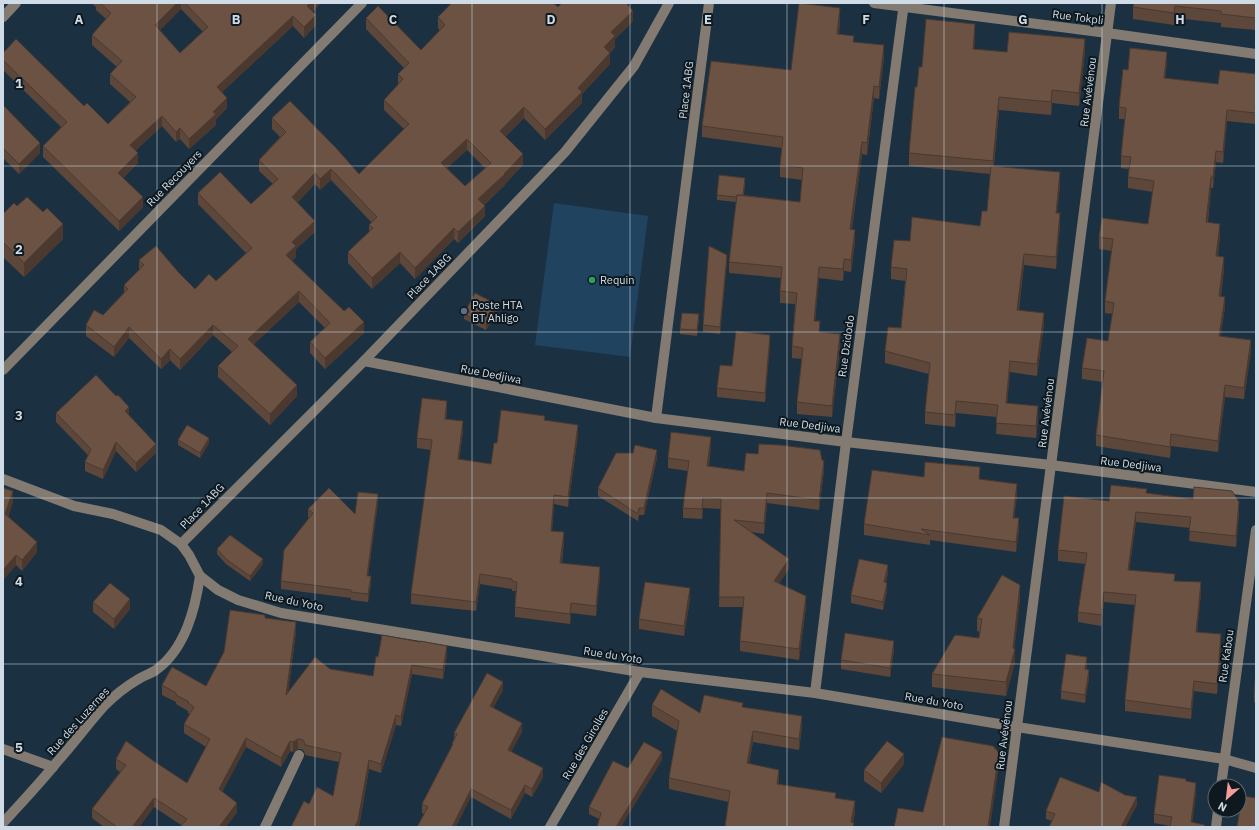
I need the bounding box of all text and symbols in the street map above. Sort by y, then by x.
street label: Rue Tokpli [1052,7,1104,27]
text: A [75,11,84,28]
text: B [232,11,241,28]
text: C [389,11,398,28]
text: D [546,11,556,28]
text: E [704,11,712,28]
text: F [862,11,870,28]
text: G [1018,11,1028,28]
text: H [1175,11,1185,28]
street label: Rue Avévénou [1077,56,1099,128]
street label: Place 1ABG [676,60,696,120]
text: 1 [15,75,23,92]
street label: Rue Recouyers [143,147,205,209]
text: 2 [15,241,23,258]
street label: Place 1ABG [404,250,454,302]
place label: Requin [600,273,635,287]
marker: Requin [587,275,597,285]
place label: Poste HTA BT Ahligo [472,298,523,325]
marker: Poste HTA BT Ahligo [459,306,469,316]
street label: Rue Dzidodo [835,314,857,378]
street label: Rue Dedjiwa [460,361,523,387]
street label: Rue Avévénou [1035,377,1057,449]
text: 3 [15,407,23,424]
street label: Rue Dedjiwa [779,414,841,436]
street label: Rue Dedjiwa [1100,453,1162,475]
street label: Place 1ABG [177,480,227,532]
text: 4 [15,573,23,590]
street label: Rue du Yoto [264,588,324,614]
street label: Rue Kabou [1215,629,1237,683]
street label: Rue du Yoto [583,643,643,667]
street label: Rue des Luzernes [44,684,112,758]
street label: Rue du Yoto [904,689,964,713]
street label: Rue Avévénou [993,699,1015,771]
street label: Rue des Girolles [559,706,611,782]
text: 5 [15,739,23,756]
north arrow [1207,778,1247,818]
text: N [1215,799,1229,815]

